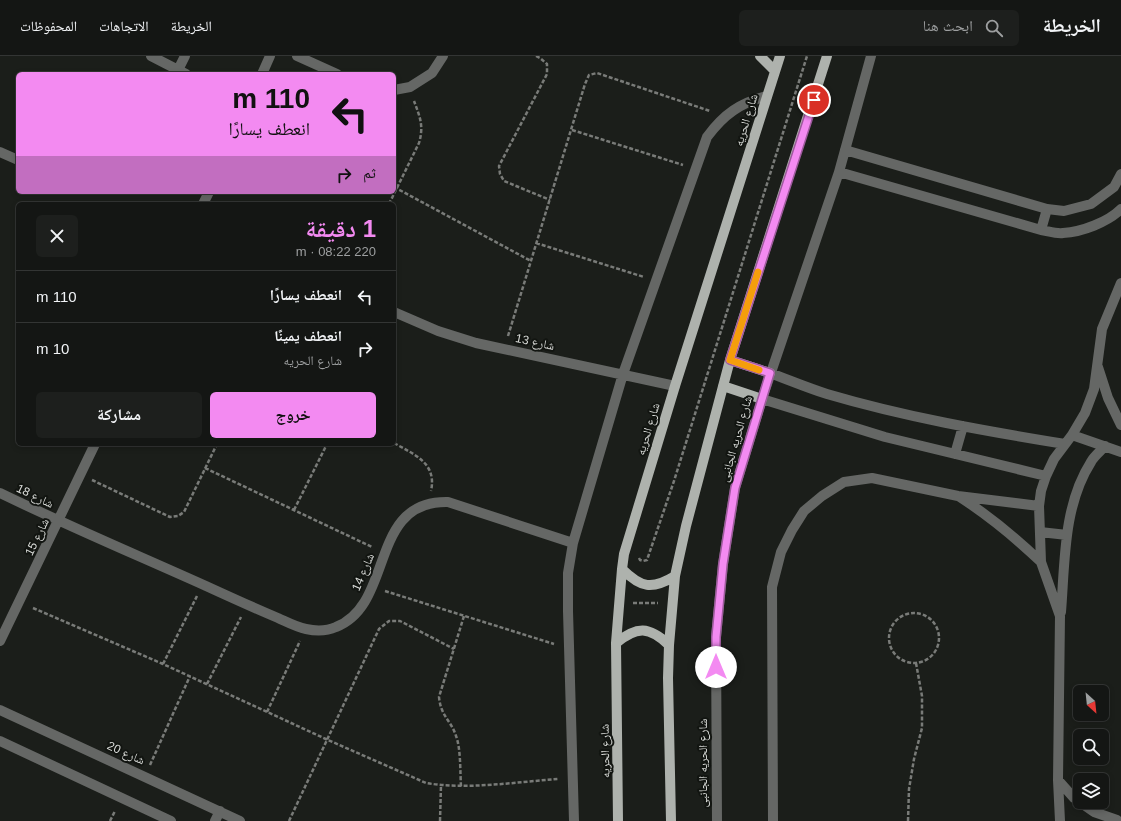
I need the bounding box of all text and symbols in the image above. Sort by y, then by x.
search box [739,10,1019,46]
text: الخريطة [1043,15,1101,36]
text: ابحث هنا [923,17,973,34]
icon: search [983,17,1005,39]
text: المحفوظات [20,18,77,34]
text: الاتجاهات [99,18,149,34]
text: الخريطة [171,18,212,34]
text: 110 m [232,83,310,114]
pin [797,83,831,117]
icon: left [324,88,376,140]
icon: arrive [803,89,825,111]
street label: شارع الحريه [731,92,762,148]
text: انعطف يسارًا [228,119,310,139]
icon: right [333,164,355,186]
text: ثم [363,164,376,181]
button: close [36,215,78,257]
text: 1 دقيقة [306,215,376,242]
text: 220 m · 08:22 [296,244,376,259]
text: انعطف يسارًا [270,286,342,303]
icon: left [354,286,376,308]
text: 110 m [36,288,77,305]
text: انعطف يمينًا [274,327,342,344]
street label: شارع 13 [514,331,556,354]
icon: right [354,338,376,360]
text: 10 m [36,340,69,357]
text: شارع الحريه [284,353,342,368]
button: مشاركة [36,392,202,438]
button: خروج [210,392,376,438]
street label: شارع الحريه الجانبى [717,394,756,484]
street label: شارع الحريه [633,401,664,457]
street label: شارع 18 [14,481,56,512]
street label: شارع 15 [22,516,53,558]
street label: شارع 14 [349,551,378,593]
position arrow [695,646,737,688]
north arrow [1073,685,1109,721]
map controls [1073,685,1109,809]
street label: شارع الحريه الجانبى [696,719,711,807]
street label: شارع الحريه [598,724,613,778]
button: search [1073,729,1109,765]
street label: شارع 20 [105,739,147,768]
button: layers [1073,773,1109,809]

